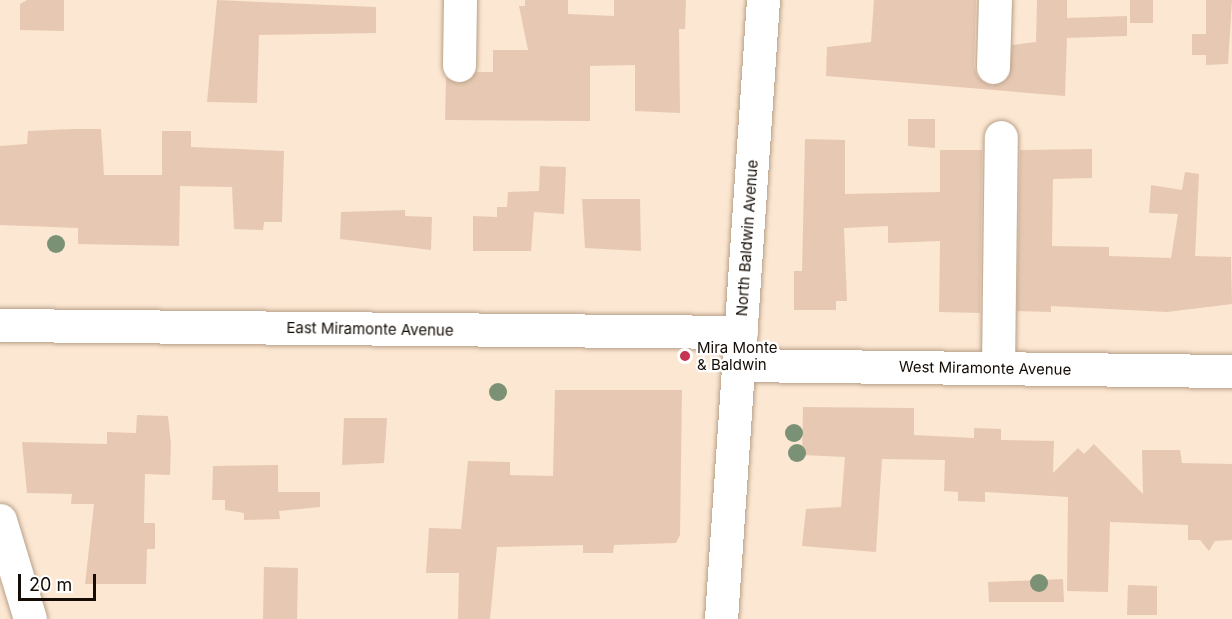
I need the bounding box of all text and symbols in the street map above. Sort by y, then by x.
street label: North Baldwin Avenue [733,159,761,317]
street label: East Miramonte Avenue [286,319,454,339]
place label: Mira Monte & Baldwin [697,338,777,373]
marker: Mira Monte & Baldwin [678,349,692,363]
street label: West Miramonte Avenue [899,357,1071,379]
scale bar [21,562,99,600]
text: 20 m [29,574,72,595]

